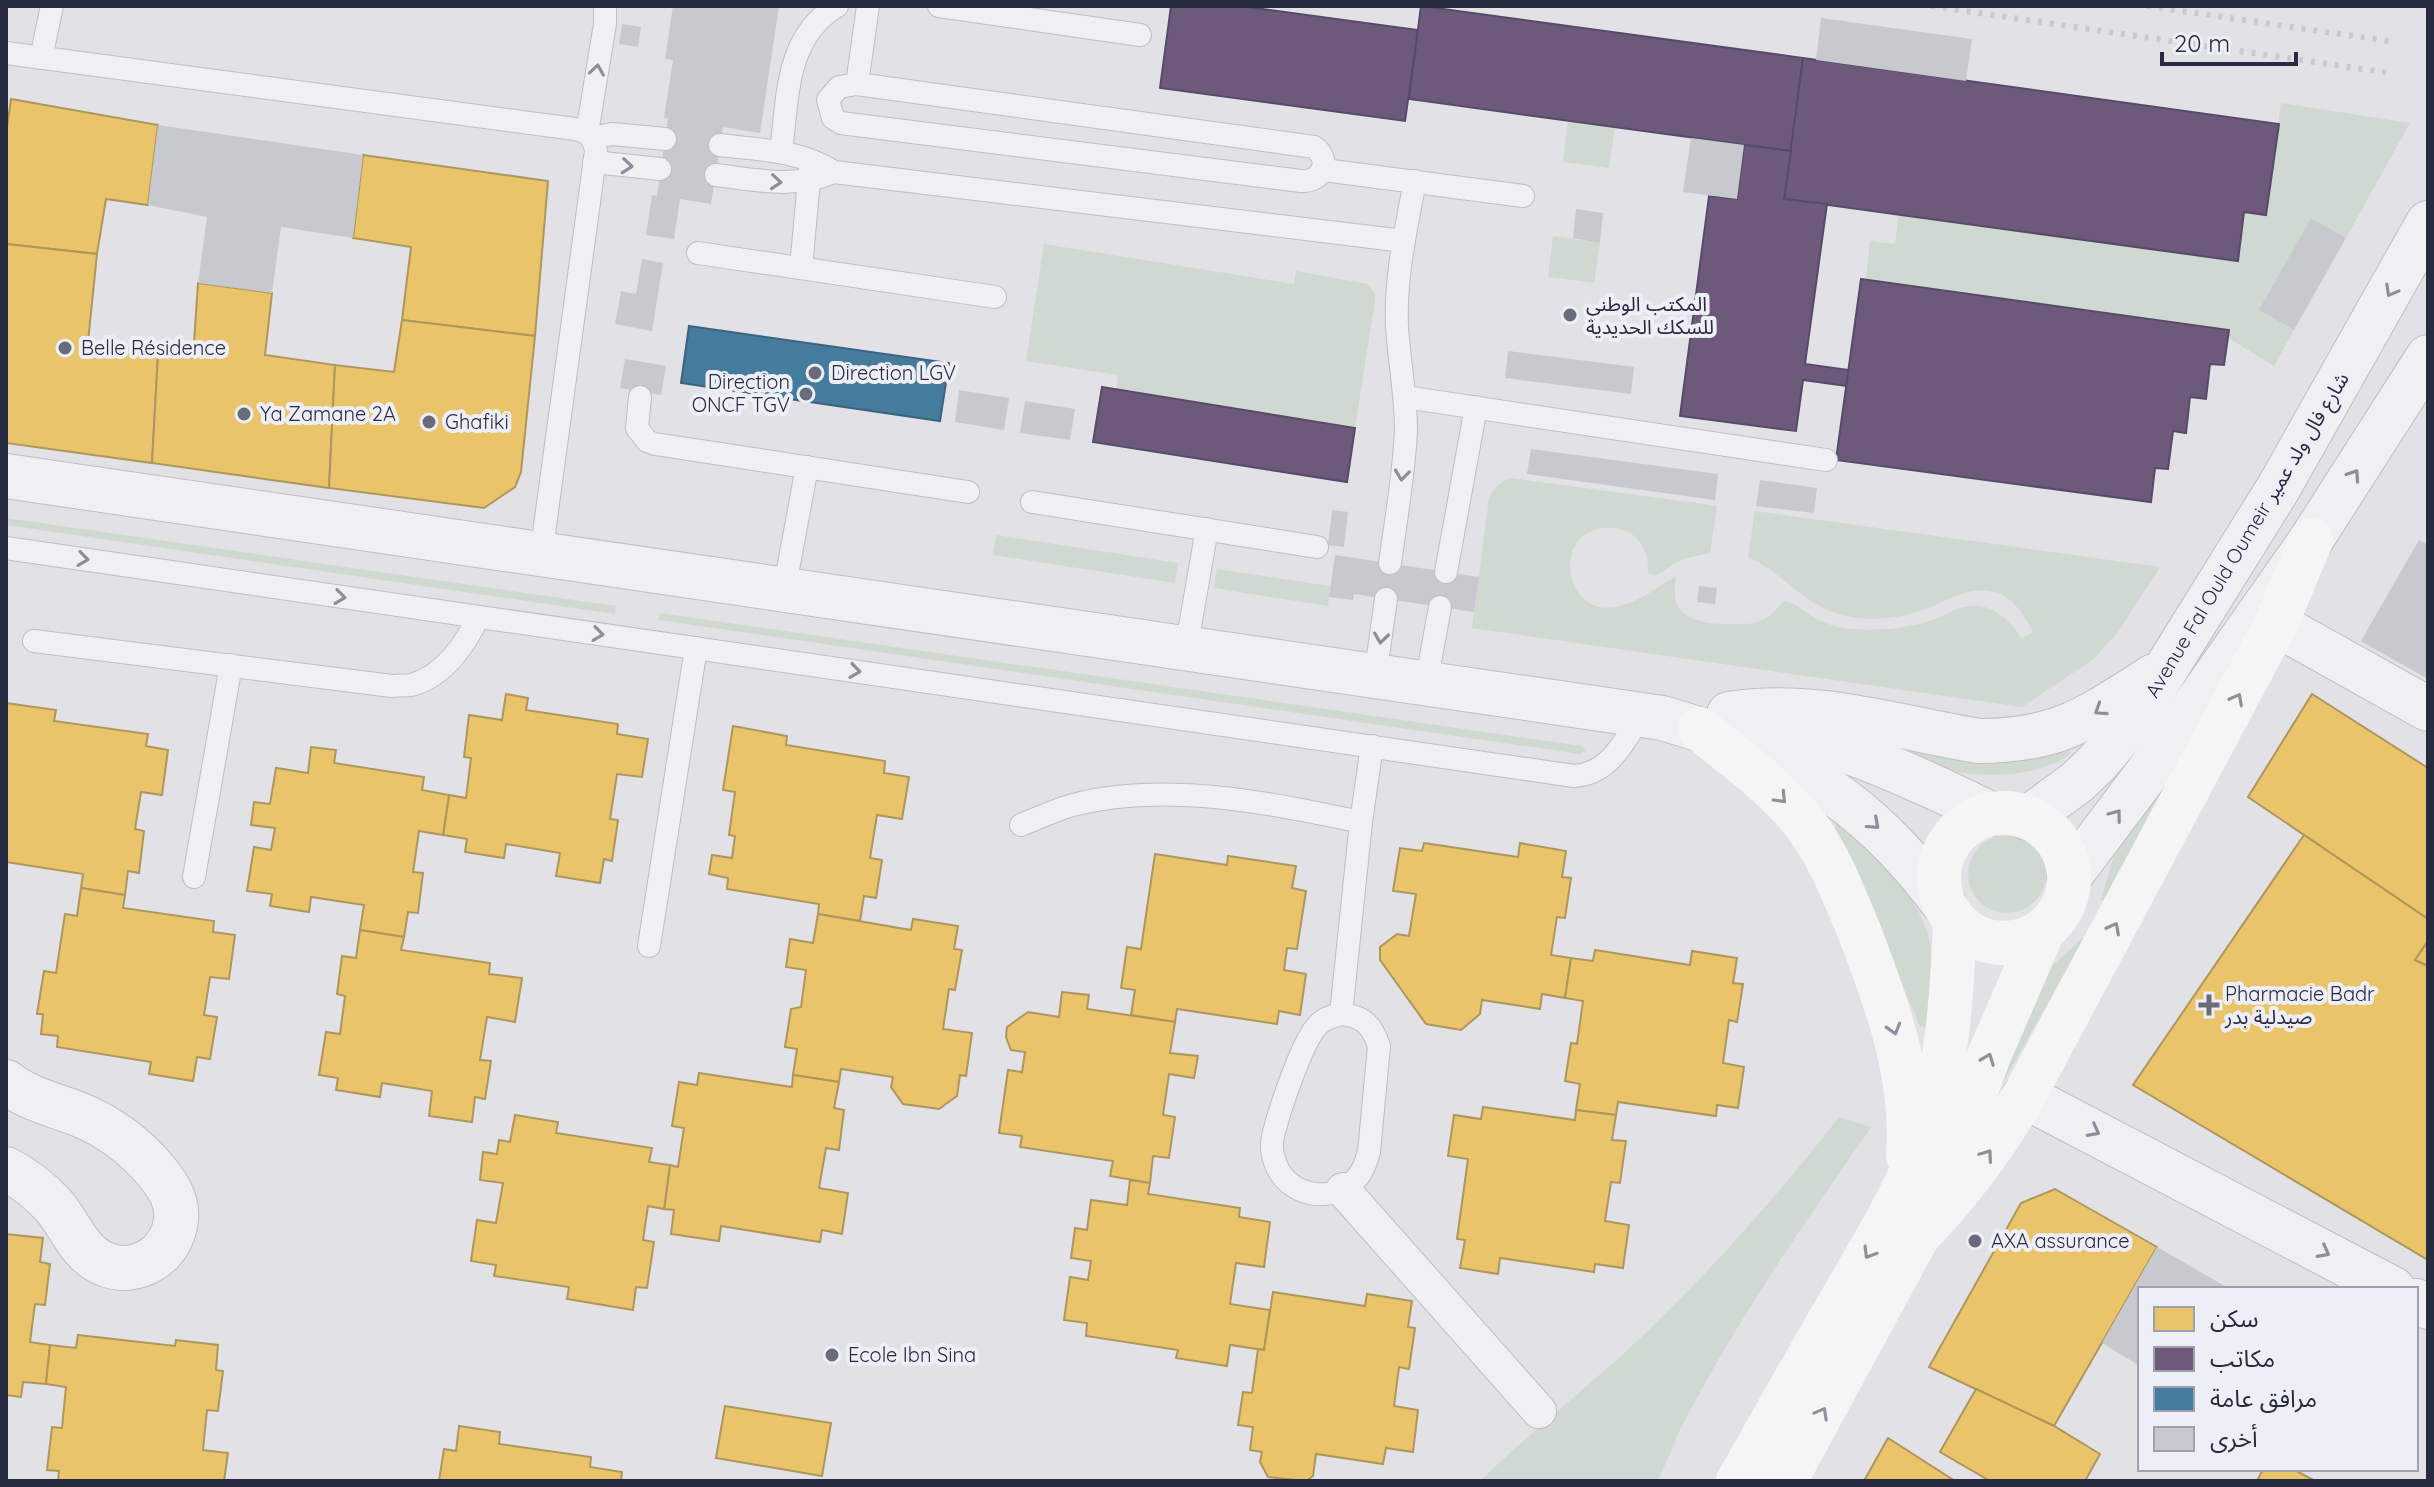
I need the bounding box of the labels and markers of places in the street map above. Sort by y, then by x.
place label: المكتب الوطني للسكك الحديدية [1586,291,1714,339]
marker: المكتب الوطني للسكك الحديدية [1561,306,1579,324]
place label: Belle Résidence [81,335,226,360]
marker: Belle Résidence [56,339,74,357]
place label: Direction LGV [831,360,956,385]
marker: Direction LGV [806,364,824,382]
place label: Direction ONCF TGV [692,369,790,417]
marker: Direction ONCF TGV [797,385,815,403]
place label: Ya Zamane 2A [260,401,396,426]
marker: Ya Zamane 2A [235,405,253,423]
place label: Ghafiki [445,409,509,434]
marker: Ghafiki [420,413,438,431]
place label: Pharmacie Badr صيدلية بدر [2224,981,2375,1029]
marker: Pharmacie Badr صيدلية بدر [2200,996,2218,1014]
place label: AXA assurance [1991,1228,2130,1253]
marker: AXA assurance [1966,1232,1984,1250]
place label: Ecole Ibn Sina [848,1342,976,1367]
marker: Ecole Ibn Sina [823,1346,841,1364]

